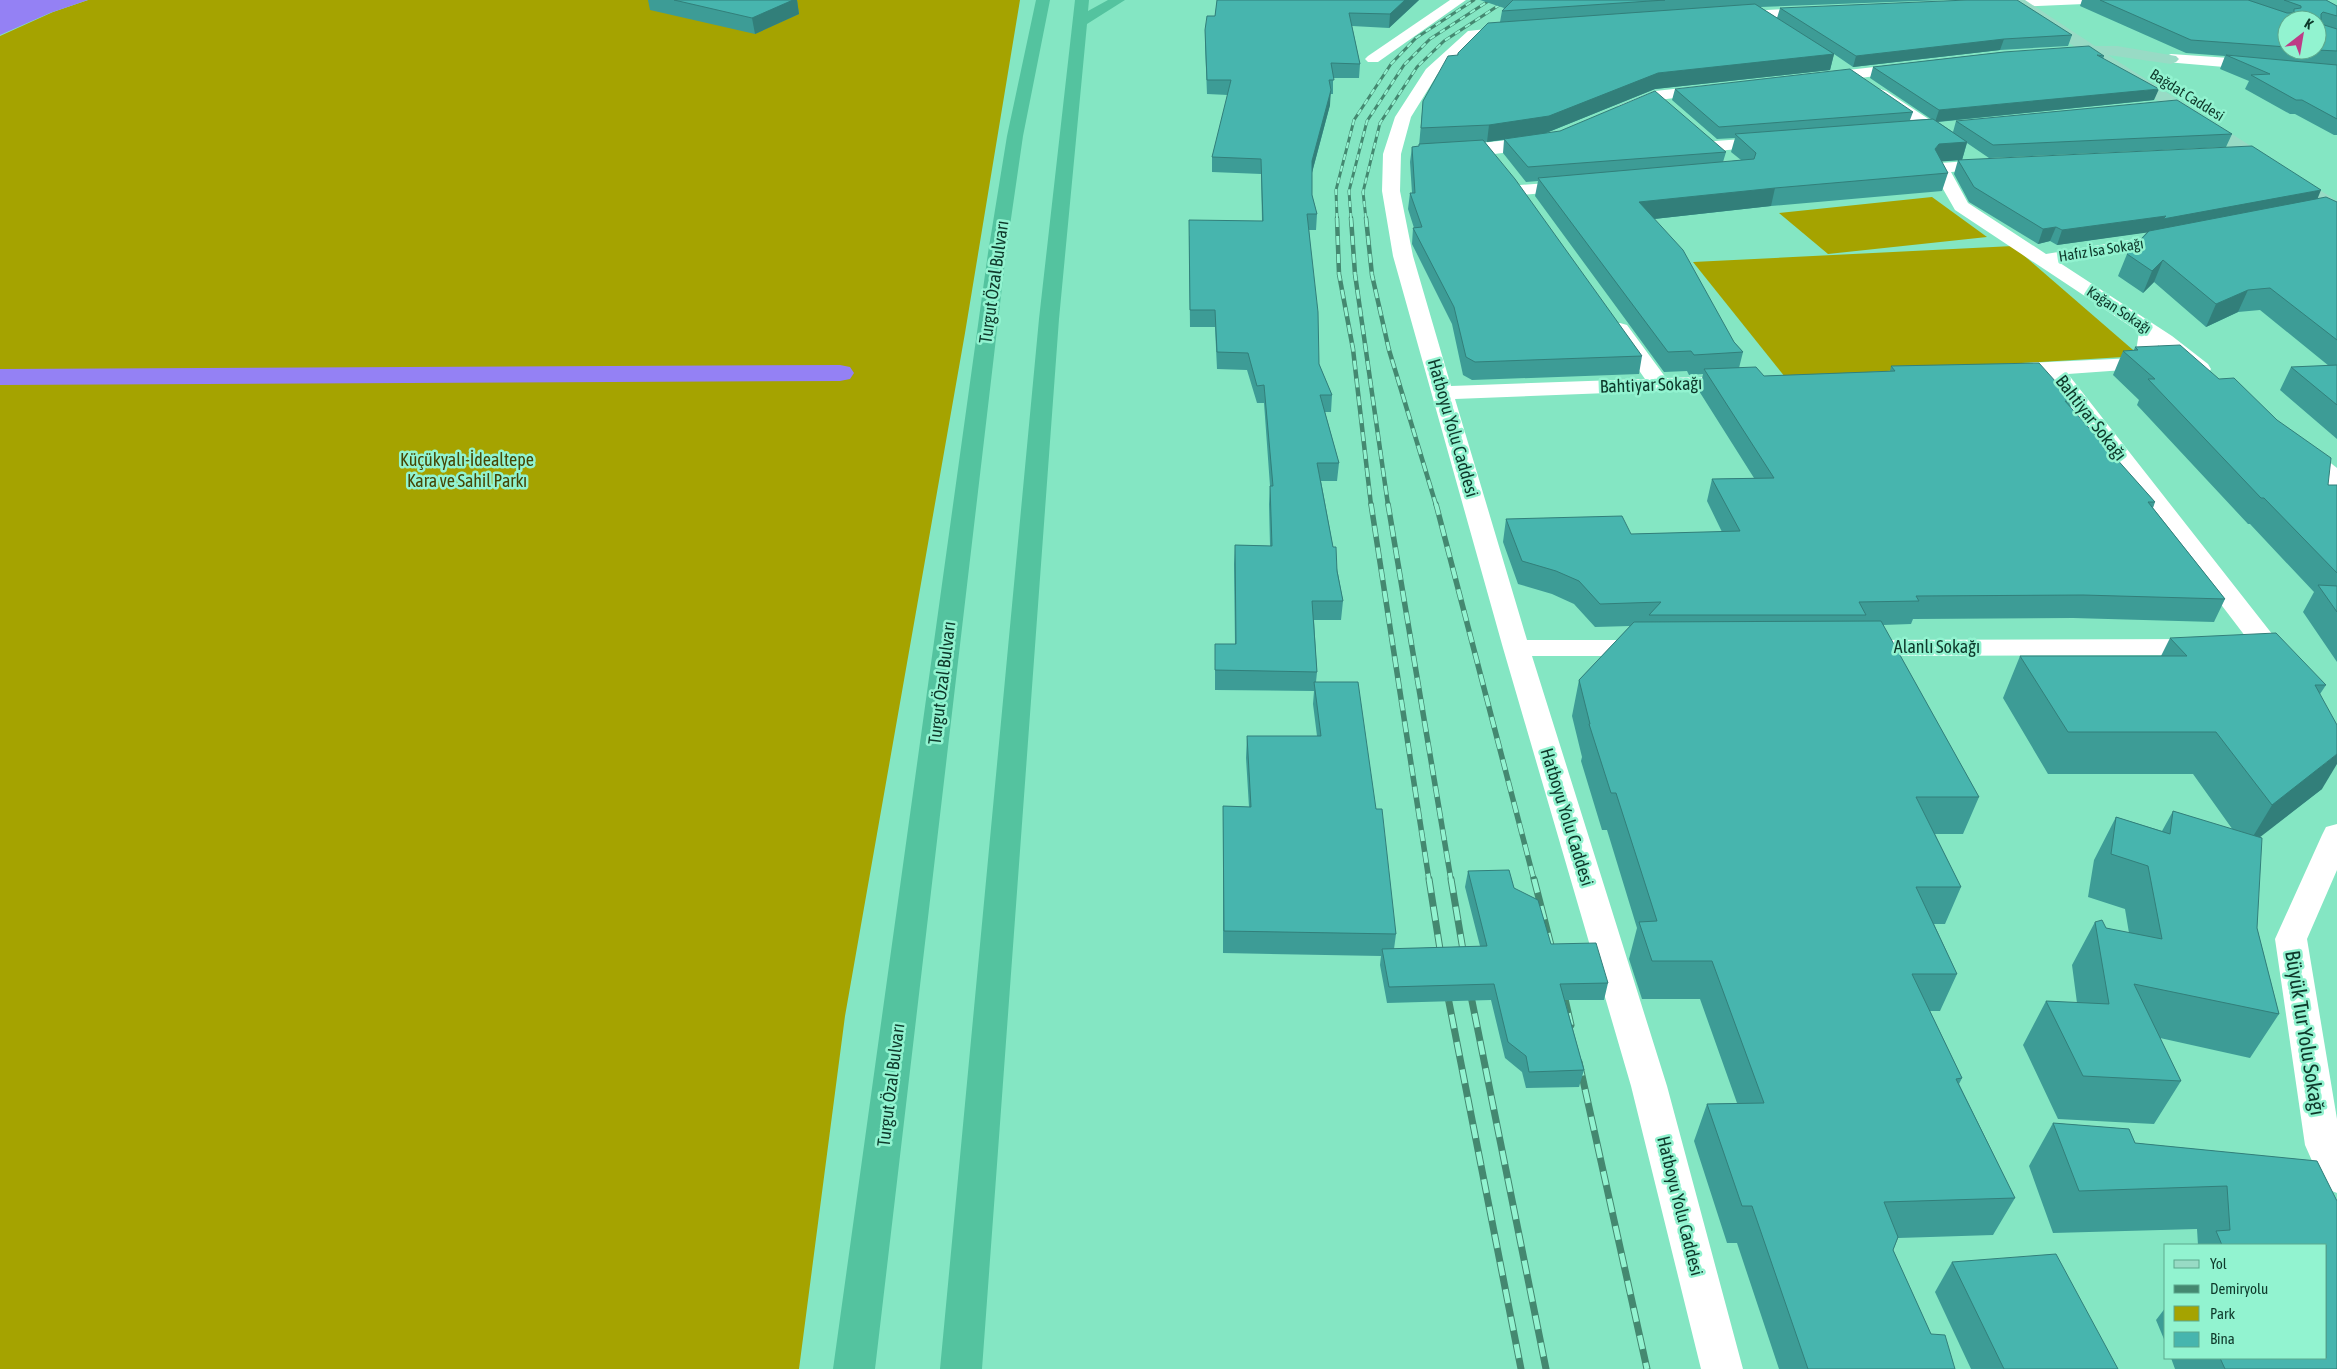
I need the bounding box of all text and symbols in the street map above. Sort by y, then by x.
north arrow [2277,10,2327,60]
text: K [2302,15,2316,33]
street label: Bağdat Caddesi [2147,65,2227,124]
street label: Turgut Özal Bulvarı [974,219,1013,345]
street label: Hafız İsa Sokağı [2057,234,2145,265]
street label: Kağan Sokağı [2084,282,2155,337]
street label: Hatboyu Yolu Caddesi [1424,356,1483,499]
street label: Bahtiyar Sokağı [2052,371,2131,465]
street label: Bahtiyar Sokağı [1599,372,1703,397]
park label: Küçükyalı-İdealtepe Kara ve Sahil Parkı [400,449,534,491]
street label: Turgut Özal Bulvarı [924,620,959,746]
street label: Alanlı Sokağı [1894,636,1980,657]
street label: Hatboyu Yolu Caddesi [1537,745,1598,888]
street label: Büyük Tur Yolu Sokağı [2281,949,2331,1117]
street label: Turgut Özal Bulvarı [873,1022,908,1148]
street label: Hatboyu Yolu Caddesi [1653,1134,1708,1278]
legend [2164,1244,2327,1359]
text: Yol [2210,1255,2227,1272]
text: Demiryolu [2210,1280,2268,1297]
text: Park [2210,1305,2235,1322]
text: Bina [2210,1330,2235,1347]

